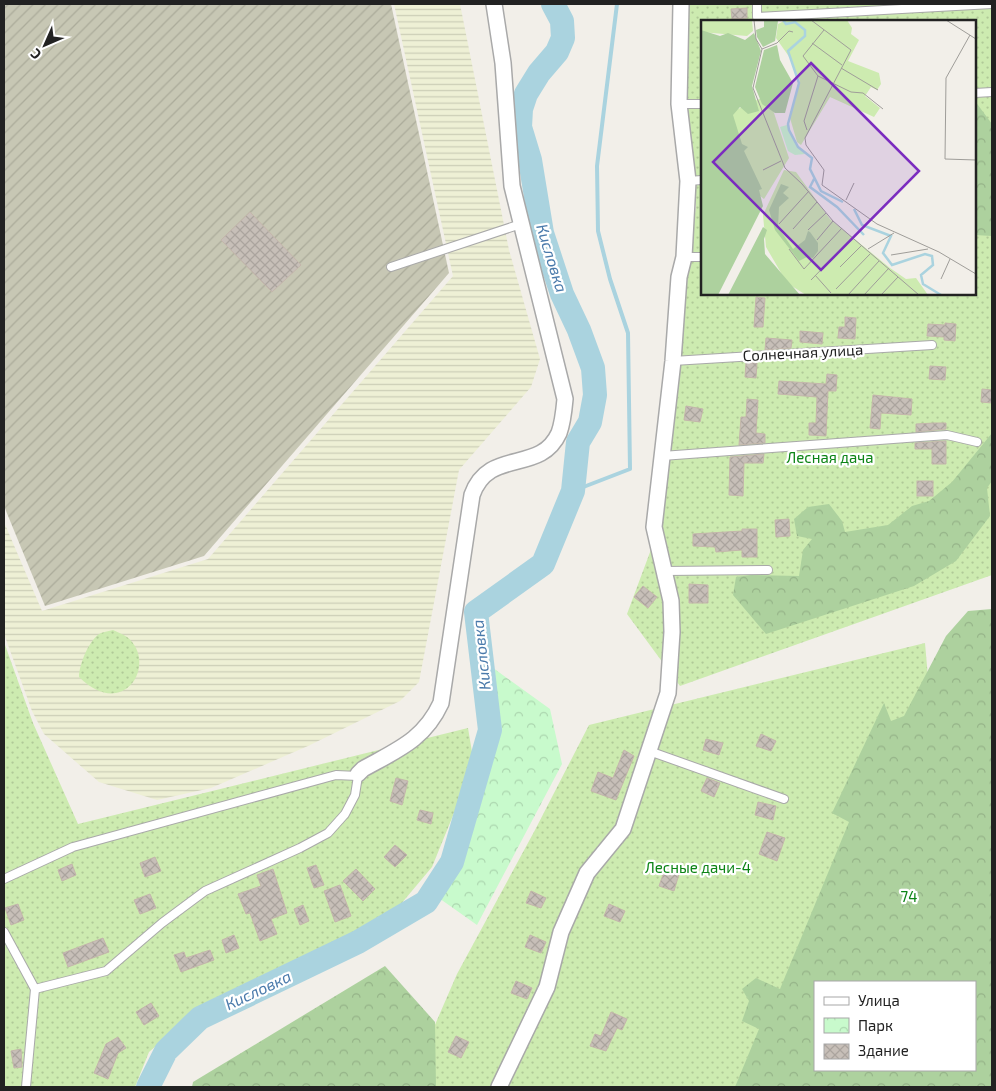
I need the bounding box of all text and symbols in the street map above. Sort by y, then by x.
north arrow [20,20,70,70]
inset map [701,20,976,295]
text: С [27,46,44,63]
water label: Кисловка [533,221,572,295]
street label: Солнечная улица [742,340,864,365]
park label: Лесная дача [786,448,874,466]
water label: Кисловка [467,619,494,691]
park label: Лесные дачи-4 [645,858,751,876]
park label: 74 [901,887,917,905]
water label: Кисловка [222,966,294,1013]
legend [814,981,976,1071]
text: Улица [858,991,900,1009]
text: Парк [858,1016,893,1034]
text: Здание [858,1041,909,1059]

